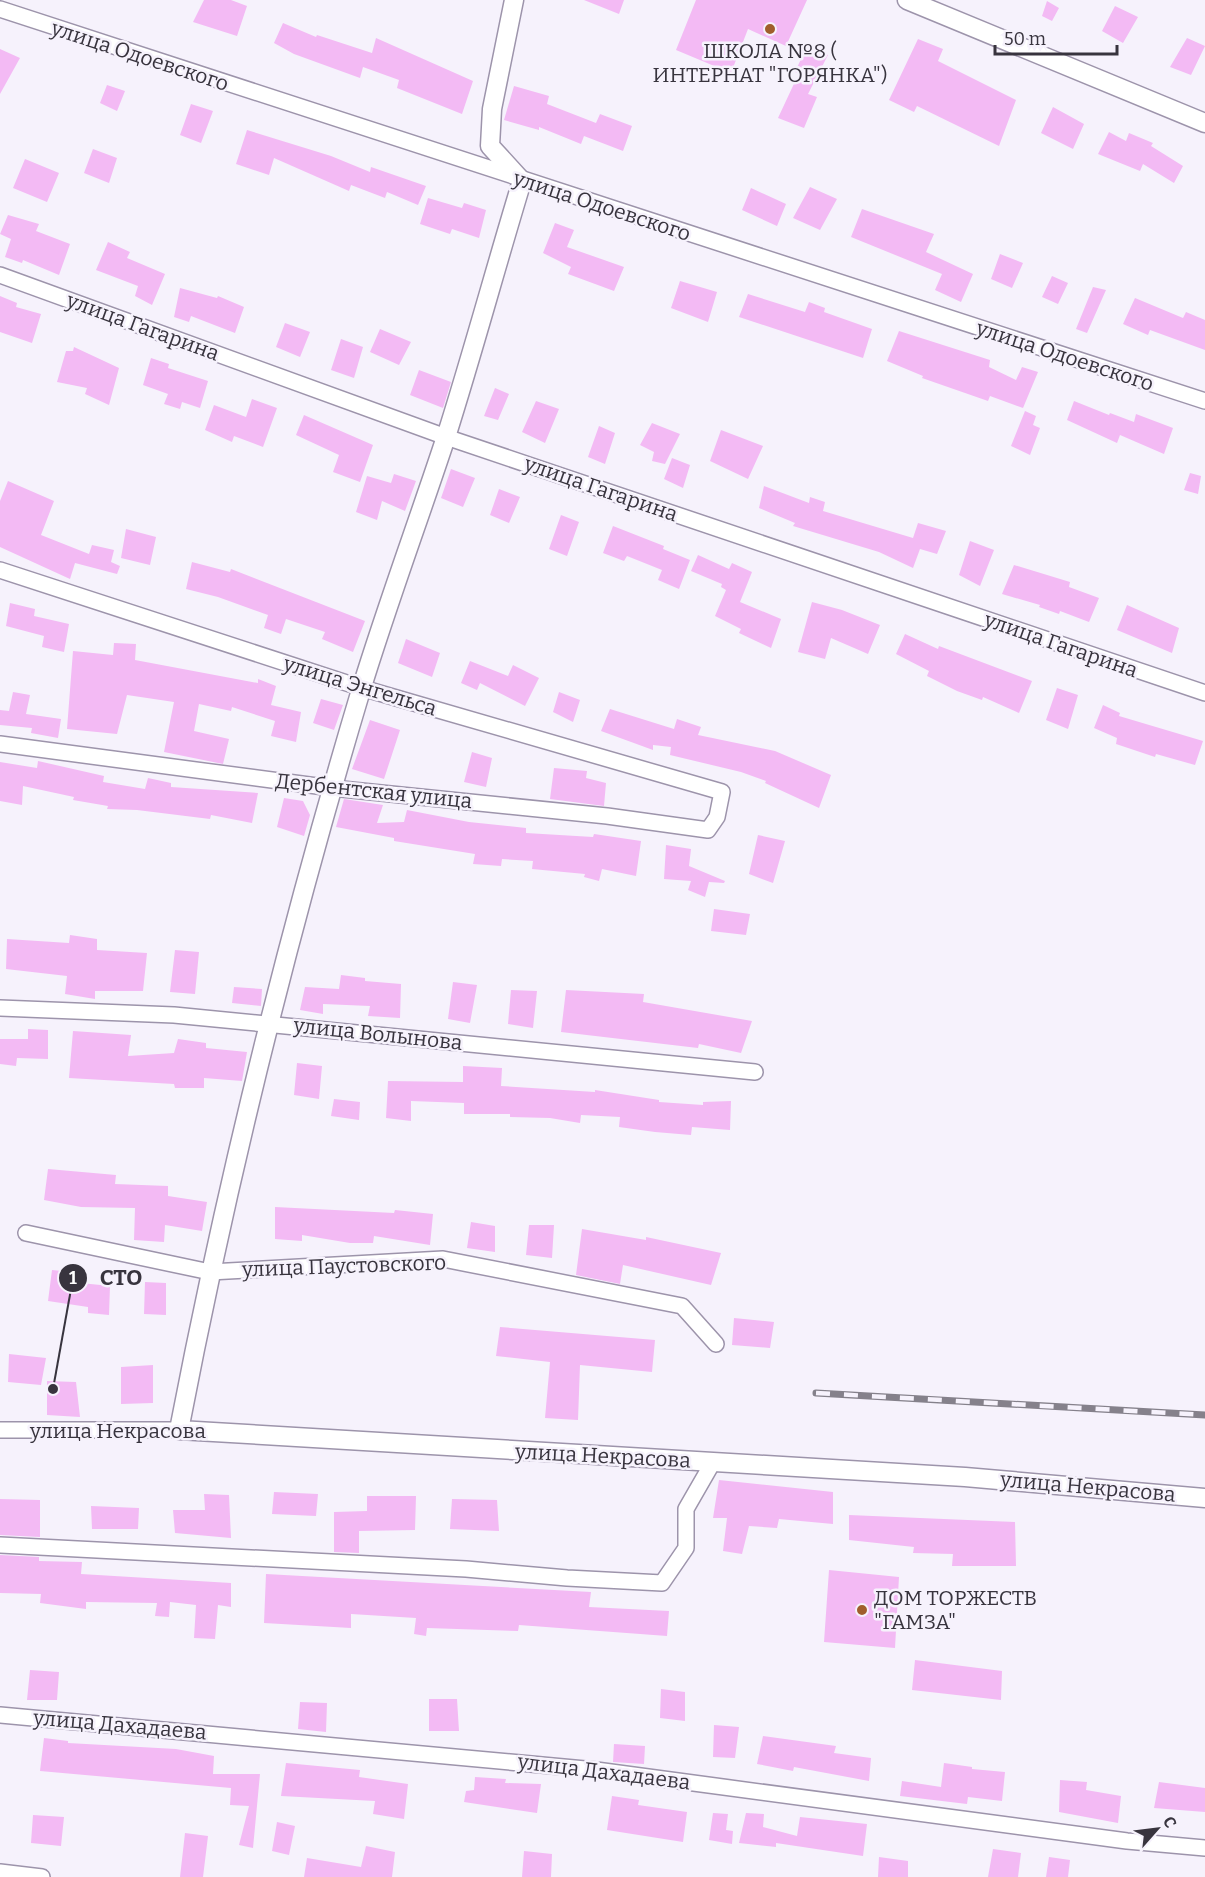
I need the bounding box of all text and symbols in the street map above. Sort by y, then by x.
street label: улица Одоевского [47,15,232,97]
scale bar [995,18,1116,56]
marker: ШКОЛА №8 ( ИНТЕРНАТ "ГОРЯНКА") [763,22,777,36]
text: 50 m [1004,28,1046,50]
place label: ШКОЛА №8 ( ИНТЕРНАТ "ГОРЯНКА") [653,38,887,88]
street label: улица Одоевского [509,165,694,247]
street label: улица Гагарина [62,287,223,367]
street label: улица Одоевского [972,315,1157,397]
street label: улица Гагарина [520,450,682,528]
street label: улица Гагарина [980,606,1142,684]
street label: улица Энгельса [279,650,440,722]
street label: Дербентская улица [274,768,474,814]
street label: улица Волынова [291,1012,464,1056]
street label: улица Паустовского [240,1249,447,1283]
callout: СТО [58,1258,154,1298]
text: СТО [100,1264,142,1291]
text: 1 [69,1267,77,1289]
street label: улица Некрасова [29,1418,206,1444]
street label: улица Некрасова [514,1438,692,1474]
street label: улица Некрасова [998,1466,1177,1508]
place label: ДОМ ТОРЖЕСТВ "ГАМЗА" [874,1585,1037,1635]
marker: ДОМ ТОРЖЕСТВ "ГАМЗА" [855,1603,869,1617]
street label: улица Дахадаева [31,1704,208,1746]
street label: улица Дахадаева [515,1748,692,1796]
north arrow [1127,1799,1187,1859]
text: С [1159,1813,1181,1831]

